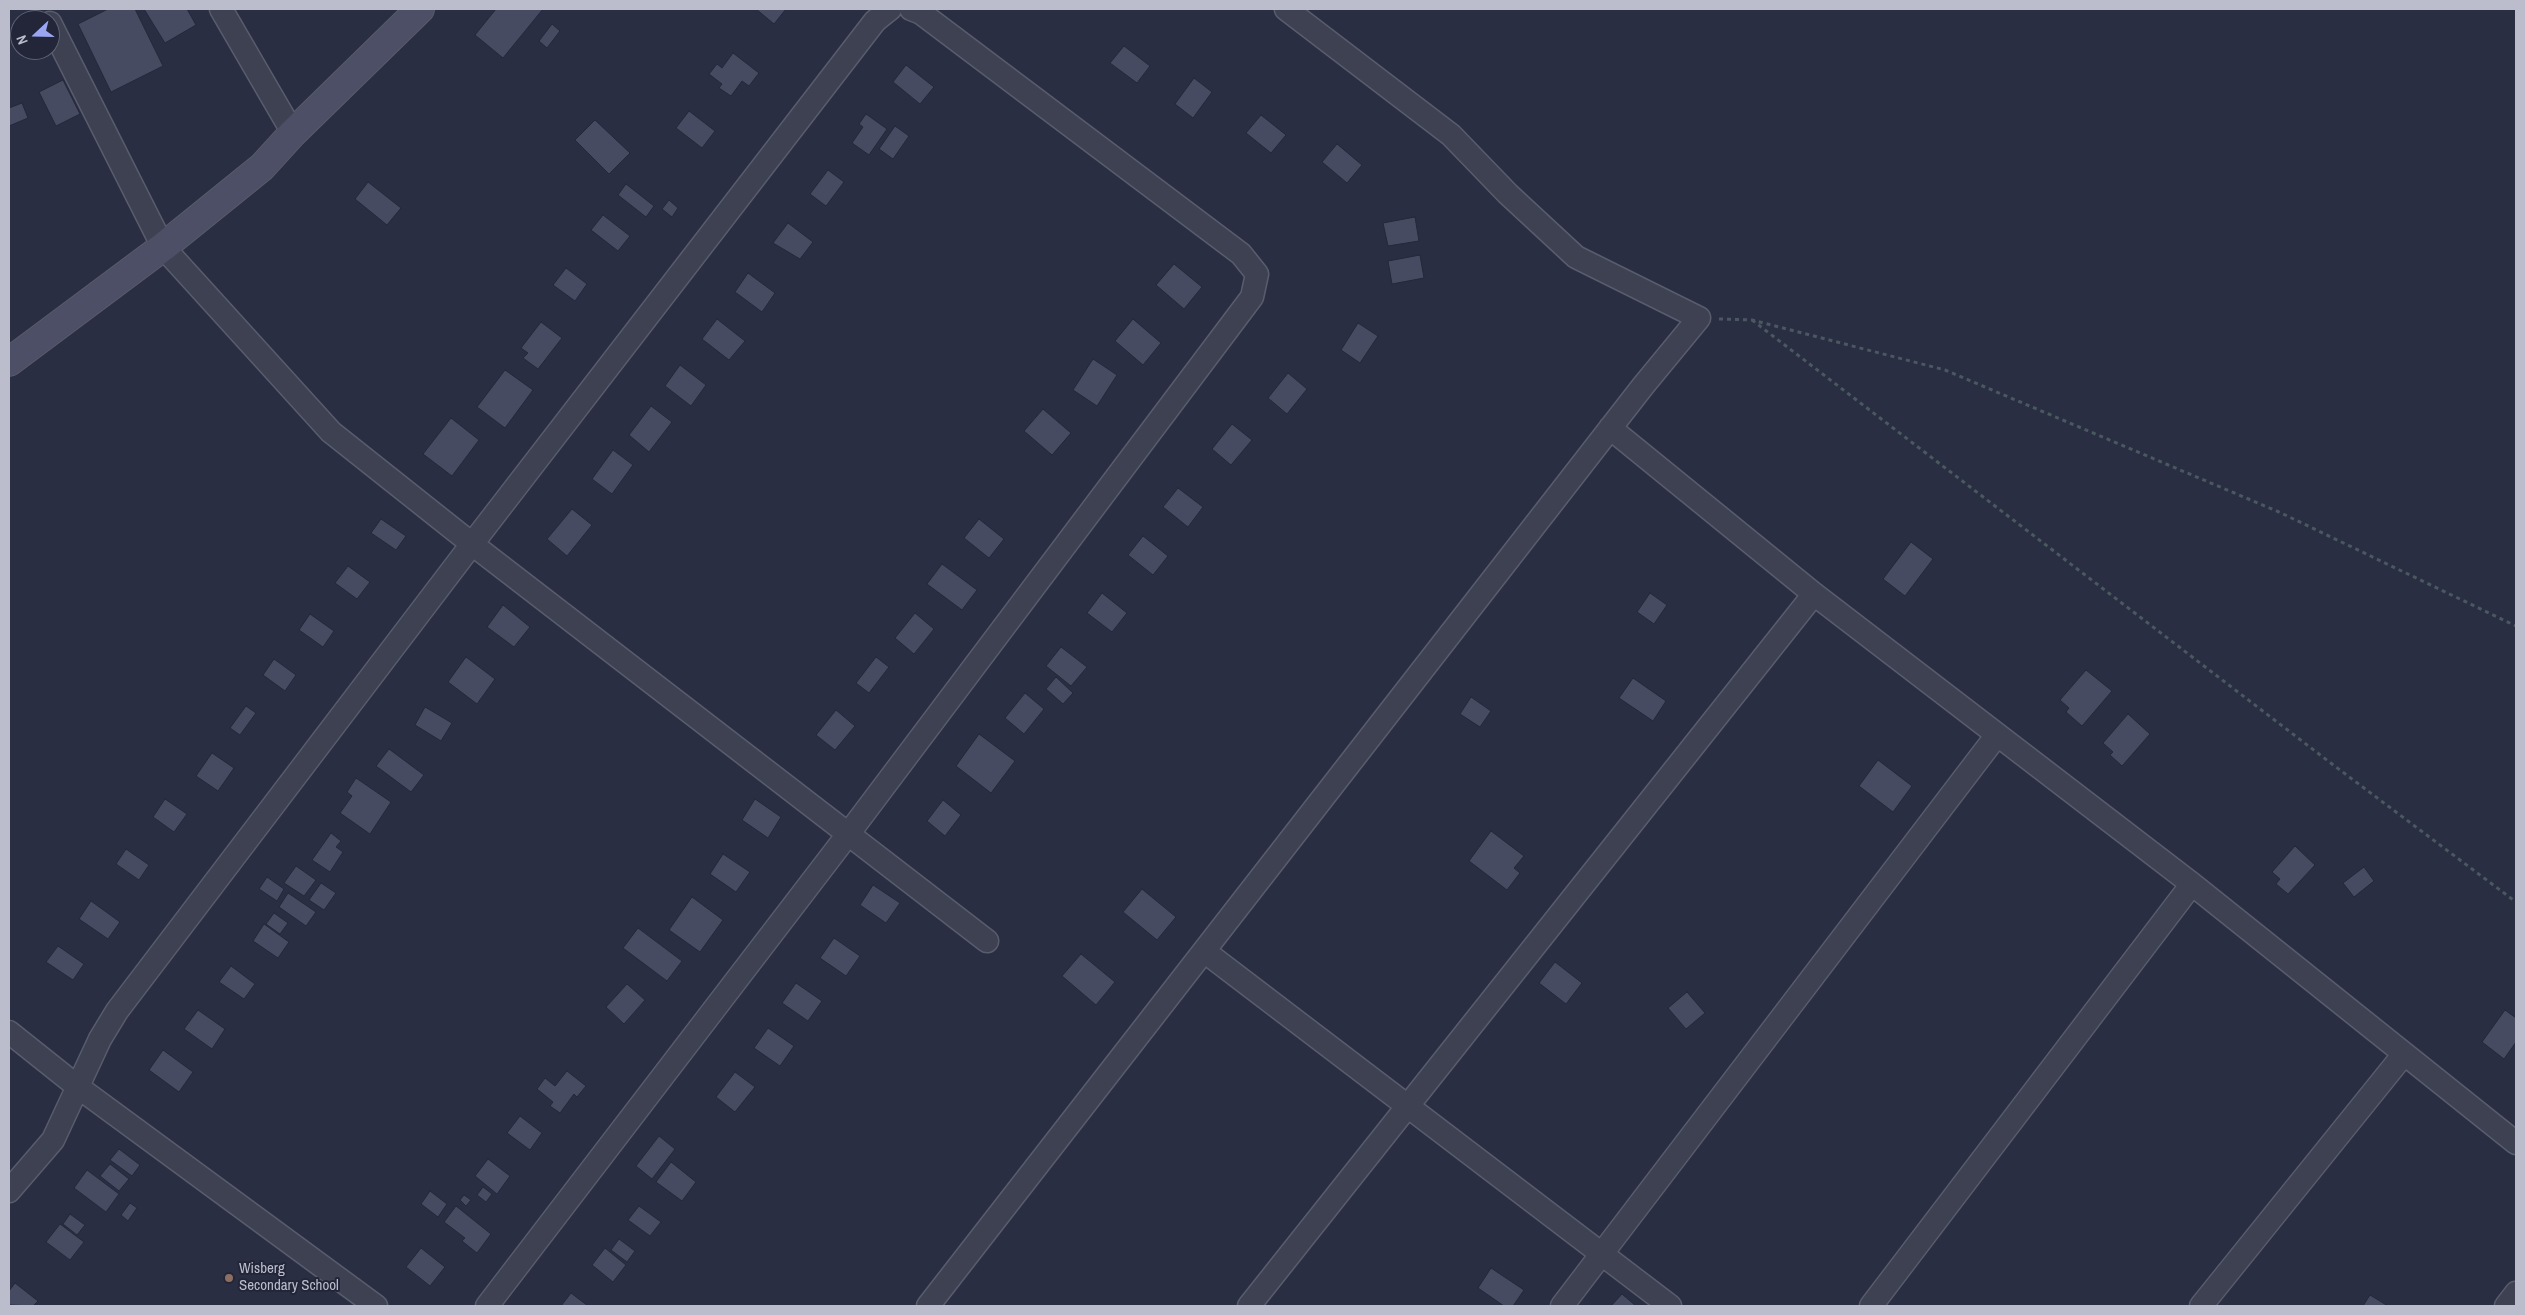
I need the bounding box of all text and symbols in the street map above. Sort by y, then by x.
north arrow [10,10,60,60]
text: N [12,33,32,47]
place label: Wisberg Secondary School [239,1260,339,1295]
marker: Wisberg Secondary School [223,1272,235,1284]

